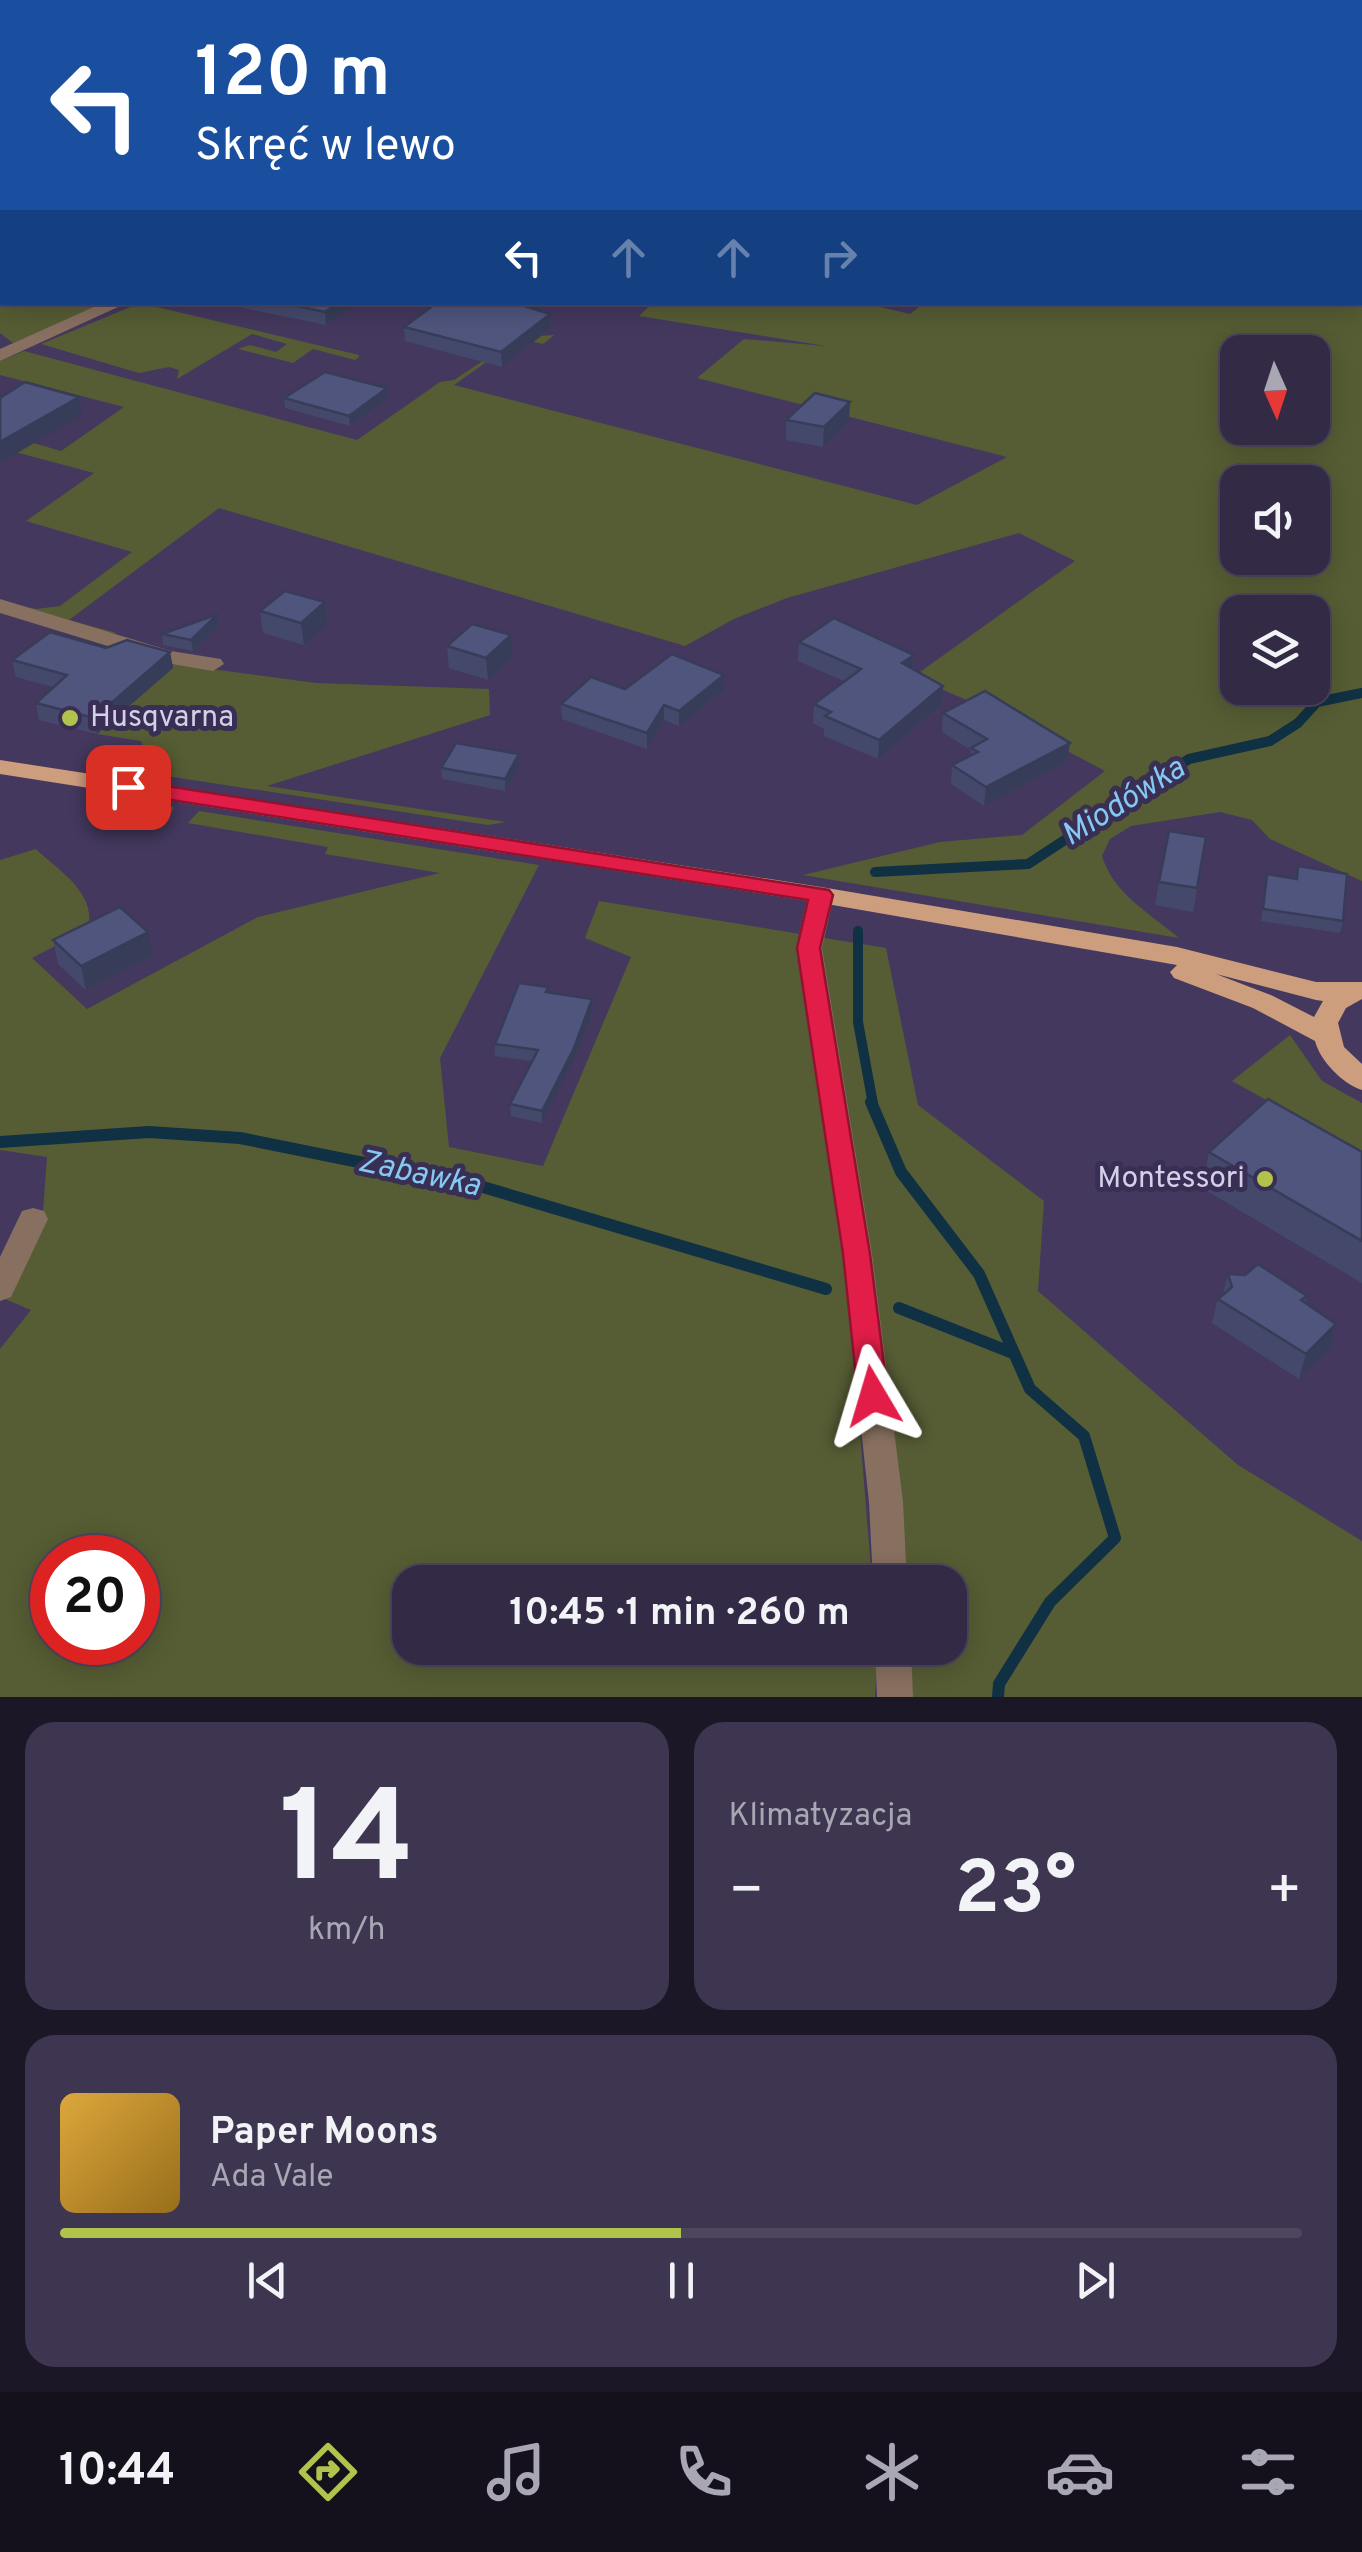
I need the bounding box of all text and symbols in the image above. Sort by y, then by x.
text: 120 m [195,32,391,121]
icon: left [30,40,160,170]
text: Skręć w lewo [195,119,456,176]
icon: left [496,230,551,285]
icon: ahead [601,230,656,285]
icon: ahead [706,230,761,285]
icon: right [811,230,866,285]
north arrow [1220,335,1330,445]
map controls [1220,335,1330,705]
button: sound [1220,465,1330,575]
button: layers [1220,595,1330,705]
place label: Husqvarna [90,700,234,737]
marker: Husqvarna [59,707,81,729]
pin [86,745,171,830]
water label: Miodówka [1055,749,1193,856]
icon: arrive [101,760,156,815]
water label: Zabawka [354,1143,484,1208]
place label: Montessori [1097,1161,1245,1198]
marker: Montessori [1254,1168,1276,1190]
position arrow [821,1344,925,1448]
speed limit sign: 20 [30,1535,160,1665]
text: 10:45 · 1 min · 260 m [509,1590,850,1639]
text: 14 [279,1763,415,1928]
text: Klimatyzacja [729,1797,912,1837]
text: 23° [954,1845,1076,1940]
text: − [729,1858,764,1928]
text: + [1267,1858,1302,1928]
text: km/h [308,1911,386,1951]
text: Paper Moons [210,2109,439,2158]
text: Ada Vale [210,2158,334,2198]
icon: previous [240,2253,295,2308]
icon: pause [654,2253,709,2308]
icon: next [1068,2253,1123,2308]
icon: directions [293,2437,363,2507]
icon: music [481,2437,551,2507]
icon: phone [669,2437,739,2507]
icon: climate [857,2437,927,2507]
icon: car [1045,2437,1115,2507]
icon: filters [1233,2437,1303,2507]
text: 10:44 [59,2444,175,2501]

